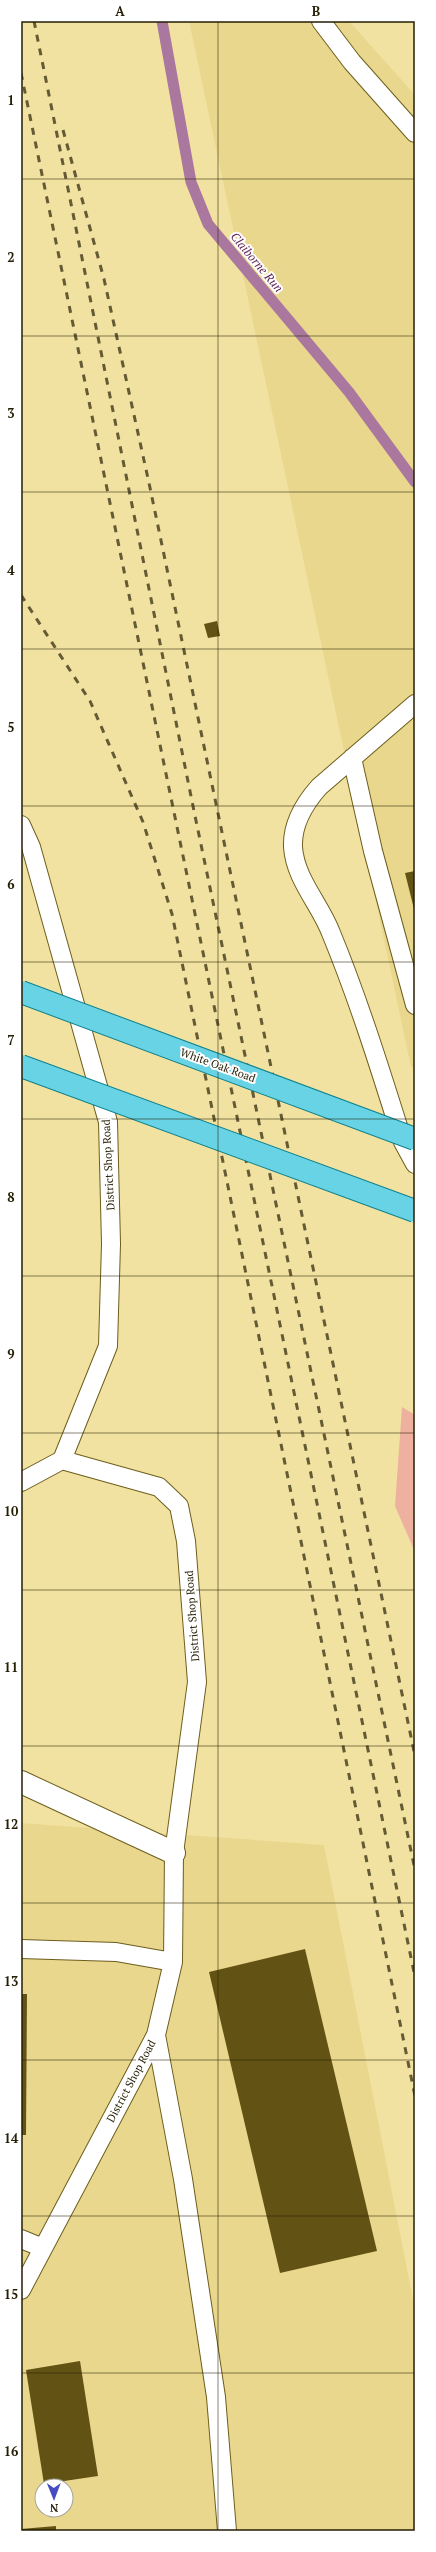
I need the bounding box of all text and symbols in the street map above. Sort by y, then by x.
text: A [115,2,125,20]
text: B [312,2,320,20]
text: 1 [7,91,15,109]
water label: Claiborne Run [228,229,286,295]
text: 2 [7,248,15,266]
text: 3 [7,404,15,422]
text: 4 [7,561,15,579]
text: 5 [7,718,15,736]
text: 6 [7,875,15,893]
text: 7 [7,1031,15,1049]
street label: White Oak Road [179,1045,257,1085]
street label: District Shop Road [99,1119,117,1211]
text: 8 [7,1188,15,1206]
text: 9 [7,1345,15,1363]
text: 10 [4,1502,19,1520]
street label: District Shop Road [182,1570,202,1662]
text: 11 [4,1658,18,1676]
text: 12 [4,1815,18,1833]
text: 13 [4,1972,18,1990]
street label: District Shop Road [103,2037,159,2125]
text: 14 [4,2129,19,2147]
text: 15 [4,2285,18,2303]
text: 16 [4,2442,18,2460]
north arrow [34,2478,74,2518]
text: N [49,2501,58,2515]

